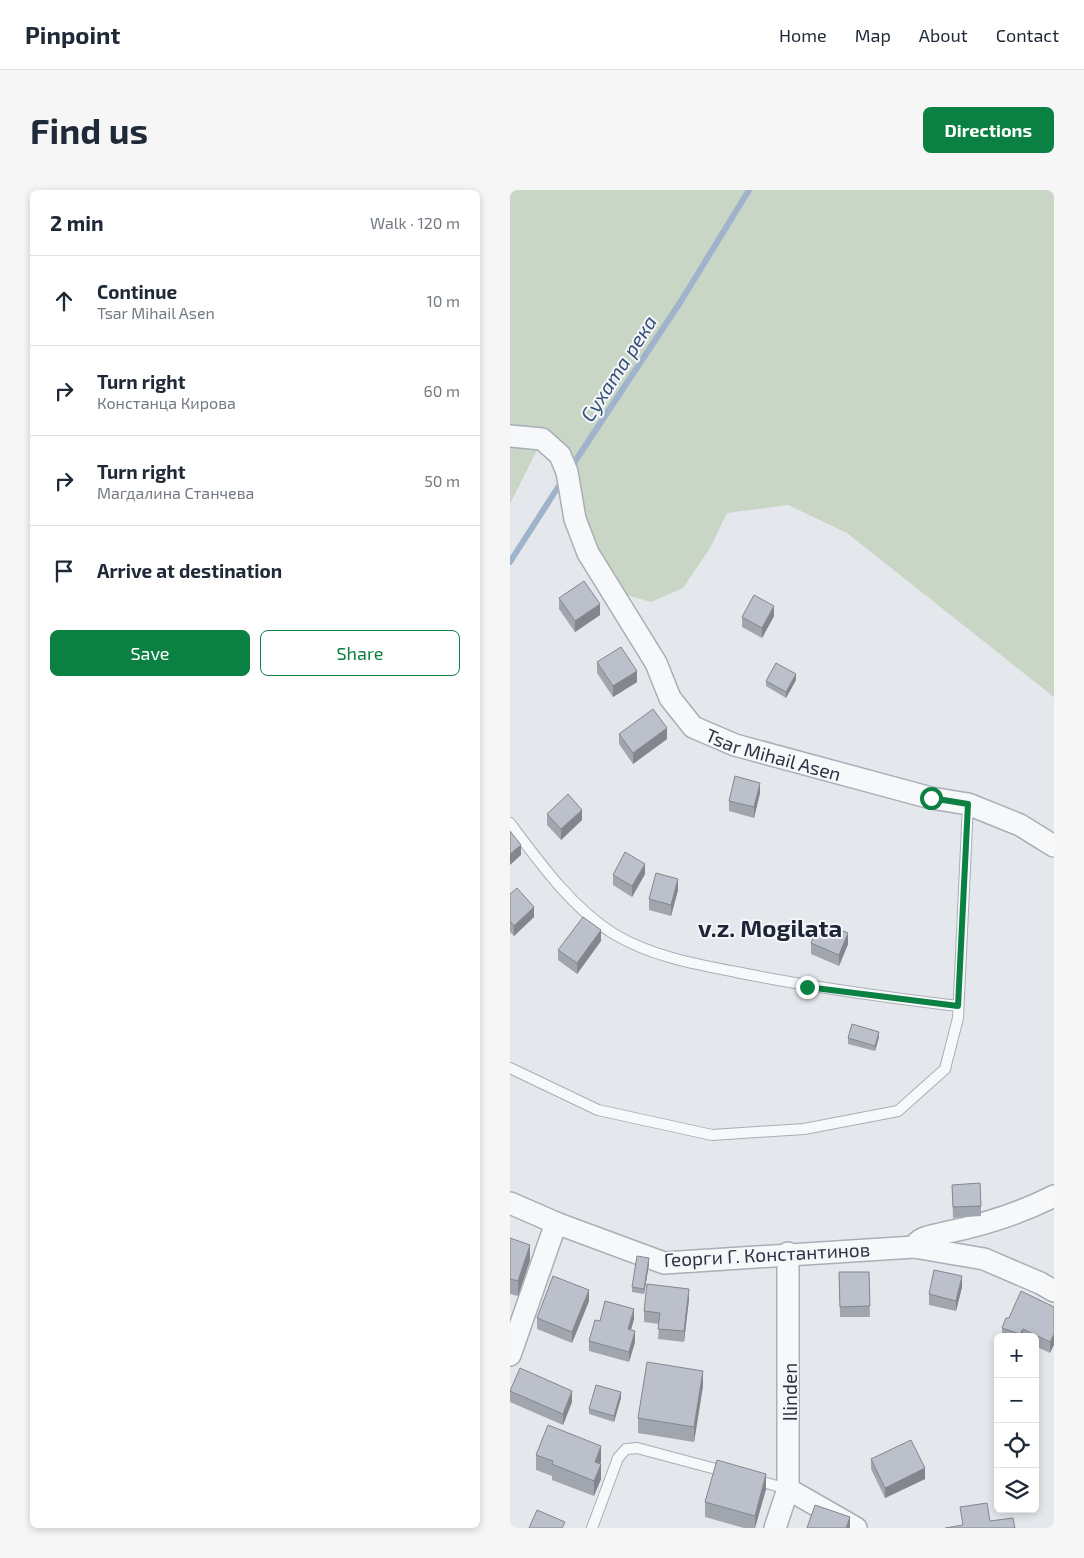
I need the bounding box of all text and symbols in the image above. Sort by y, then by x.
text: Pinpoint [25,20,120,49]
text: Home [779,24,827,46]
text: Map [855,24,891,46]
text: About [919,24,968,46]
text: Contact [996,24,1059,46]
button: Directions [923,107,1054,153]
text: Find us [30,109,148,151]
text: 2 min [50,210,104,235]
text: Walk · 120 m [370,213,460,232]
text: Continue [97,280,177,303]
icon: ahead [50,287,78,315]
text: 10 m [426,291,460,310]
text: Tsar Mihail Asen [97,303,215,322]
water label: Сухата река [575,310,661,426]
text: Turn right [97,370,185,393]
icon: right [50,377,78,405]
text: 60 m [424,381,460,400]
text: Констанца Кирова [97,393,236,412]
text: Turn right [97,460,185,483]
icon: right [50,467,78,495]
text: 50 m [424,471,460,490]
text: Магдалина Станчева [97,483,254,502]
icon: arrive [50,557,78,585]
text: Arrive at destination [97,559,282,582]
button: Save [50,630,250,676]
button: Share [260,630,460,676]
street label: Tsar Mihail Asen [703,722,844,785]
route start [920,787,943,810]
district label: v.z. Mogilata [698,913,842,942]
route end [796,976,819,999]
street label: Георги Г. Константинов [663,1237,871,1271]
map controls [994,1333,1039,1513]
button: + [994,1333,1039,1378]
street label: Ilinden [778,1363,801,1421]
button: − [994,1378,1039,1423]
button: locate [994,1423,1039,1468]
button: layers [994,1468,1039,1513]

